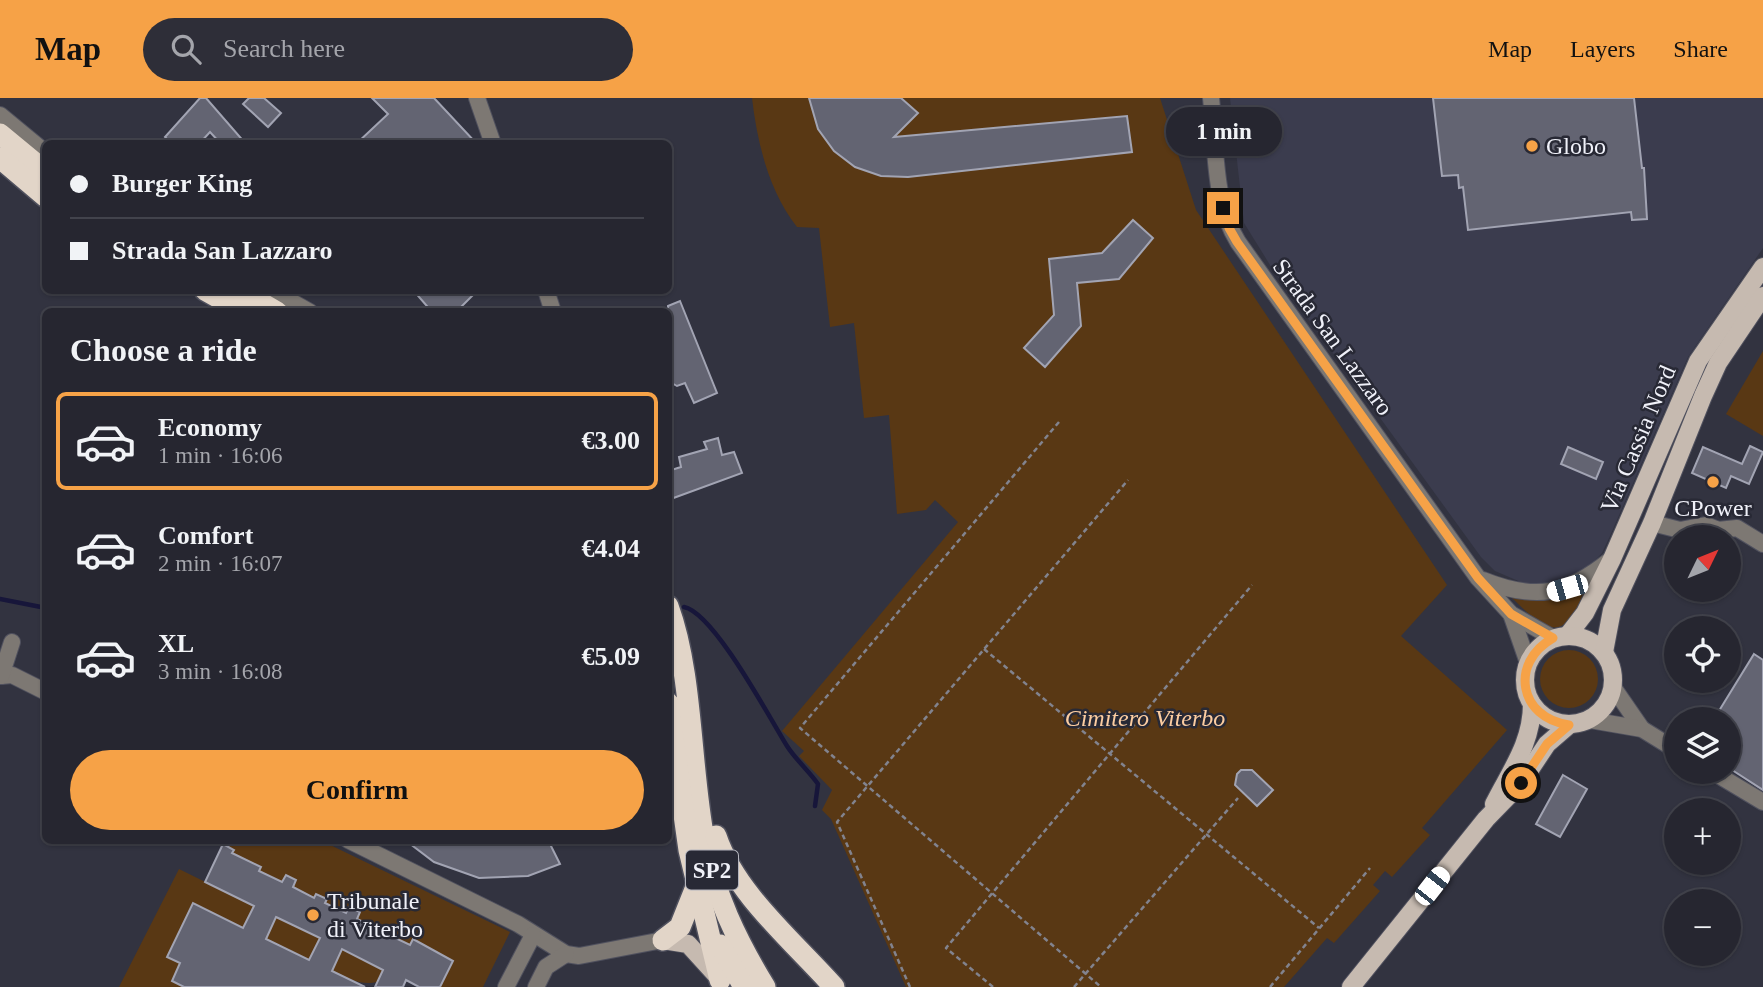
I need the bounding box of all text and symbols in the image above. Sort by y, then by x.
search box [143,18,633,81]
icon: search [167,30,205,68]
text: Map [35,31,101,67]
text: Search here [223,34,345,63]
text: Map [1488,36,1532,62]
text: Layers [1570,36,1635,62]
text: Share [1673,36,1728,62]
callout: 1 min [1165,106,1281,155]
text: 1 min [1196,119,1252,144]
place label: Globo [1546,133,1606,159]
marker: Globo [1524,138,1540,154]
text: Burger King [112,169,252,198]
route end [1207,192,1239,224]
text: Strada San Lazzaro [112,236,333,265]
street label: Strada San Lazzaro [1268,254,1398,420]
text: Choose a ride [70,332,257,368]
street label: Via Cassia Nord [1595,362,1681,516]
icon: car [74,410,137,473]
text: Economy [158,413,262,442]
text: €3.00 [582,426,640,455]
text: 1 min · 16:06 [158,443,283,468]
marker: CPower [1705,474,1721,490]
place label: CPower [1674,495,1752,521]
icon: car [74,518,137,581]
text: Comfort [158,521,253,550]
north arrow [1664,525,1741,602]
map controls [1664,525,1741,966]
text: €4.04 [582,534,640,563]
text: 2 min · 16:07 [158,551,283,576]
car [1544,572,1591,604]
button: locate [1664,616,1741,693]
icon: car [74,626,137,689]
text: XL [158,629,194,658]
text: €5.09 [582,642,640,671]
text: 3 min · 16:08 [158,659,283,684]
park label: Cimitero Viterbo [1065,705,1225,731]
button: layers [1664,707,1741,784]
button: Confirm [70,750,644,830]
route start [1505,767,1537,799]
button: + [1664,798,1741,875]
road number: SP2 [686,850,738,890]
car [1411,863,1454,909]
place label: Tribunale di Viterbo [327,888,423,942]
button: − [1664,889,1741,966]
marker: Tribunale di Viterbo [305,907,321,923]

